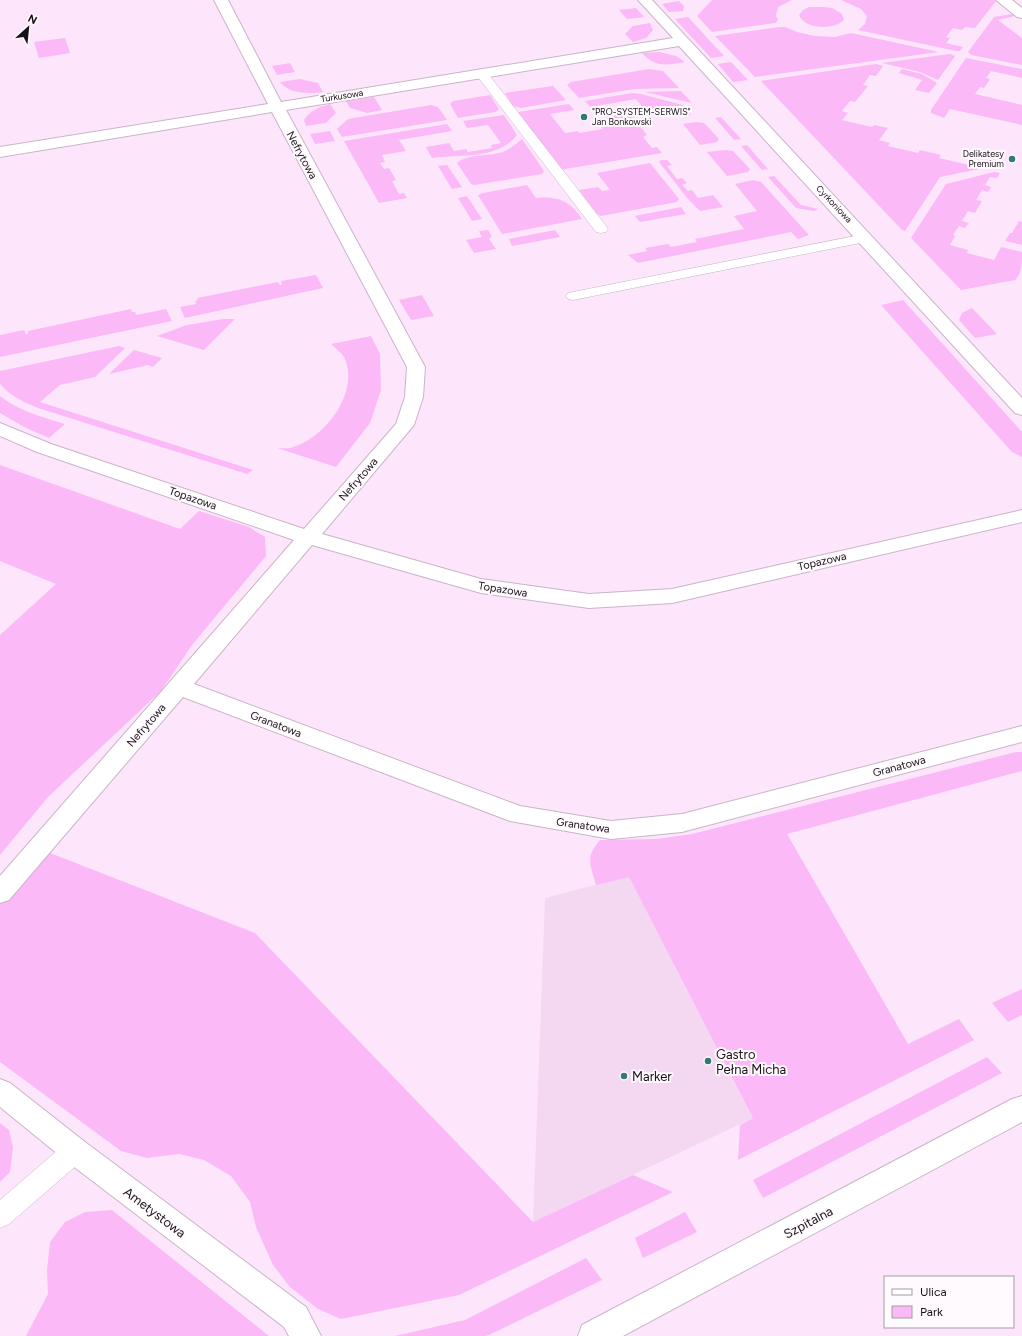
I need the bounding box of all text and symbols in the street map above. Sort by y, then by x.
north arrow [8,8,48,48]
text: N [26,12,39,27]
street label: Turkusowa [320,87,364,104]
place label: "PRO-SYSTEM-SERWIS" Jan Bonkowski [592,106,691,127]
marker: "PRO-SYSTEM-SERWIS" Jan Bonkowski [579,112,589,122]
street label: Nefrytowa [283,129,320,181]
place label: Delikatesy Premium [963,148,1004,169]
marker: Delikatesy Premium [1007,154,1017,164]
street label: Cyrkoniowa [814,183,855,225]
street label: Nefrytowa [336,455,381,503]
street label: Topazowa [167,484,218,513]
street label: Topazowa [796,550,848,573]
street label: Topazowa [477,579,528,600]
street label: Nefrytowa [124,701,169,749]
street label: Granatowa [248,709,303,740]
street label: Granatowa [871,753,927,780]
street label: Granatowa [555,815,611,836]
place label: Gastro Pełna Micha [716,1047,786,1077]
marker: Gastro Pełna Micha [703,1056,713,1066]
place label: Marker [632,1069,672,1084]
marker: Marker [619,1071,629,1081]
street label: Ametystowa [121,1184,189,1241]
street label: Szpitalna [781,1203,835,1242]
legend [884,1276,1014,1328]
text: Ulica [920,1285,947,1299]
text: Park [920,1305,943,1319]

